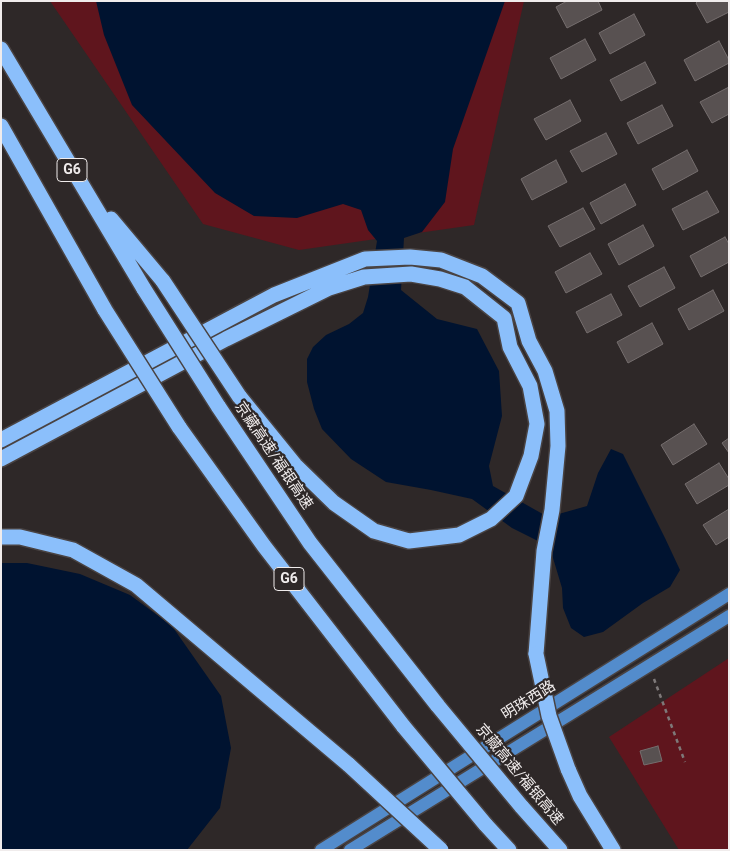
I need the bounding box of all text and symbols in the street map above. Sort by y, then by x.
road number: G6 [57,158,87,182]
street label: 京藏高速/福银高速 [230,399,316,513]
road number: G6 [274,568,304,590]
street label: 明珠西路 [499,677,559,725]
street label: 京藏高速/福银高速 [472,721,566,829]

